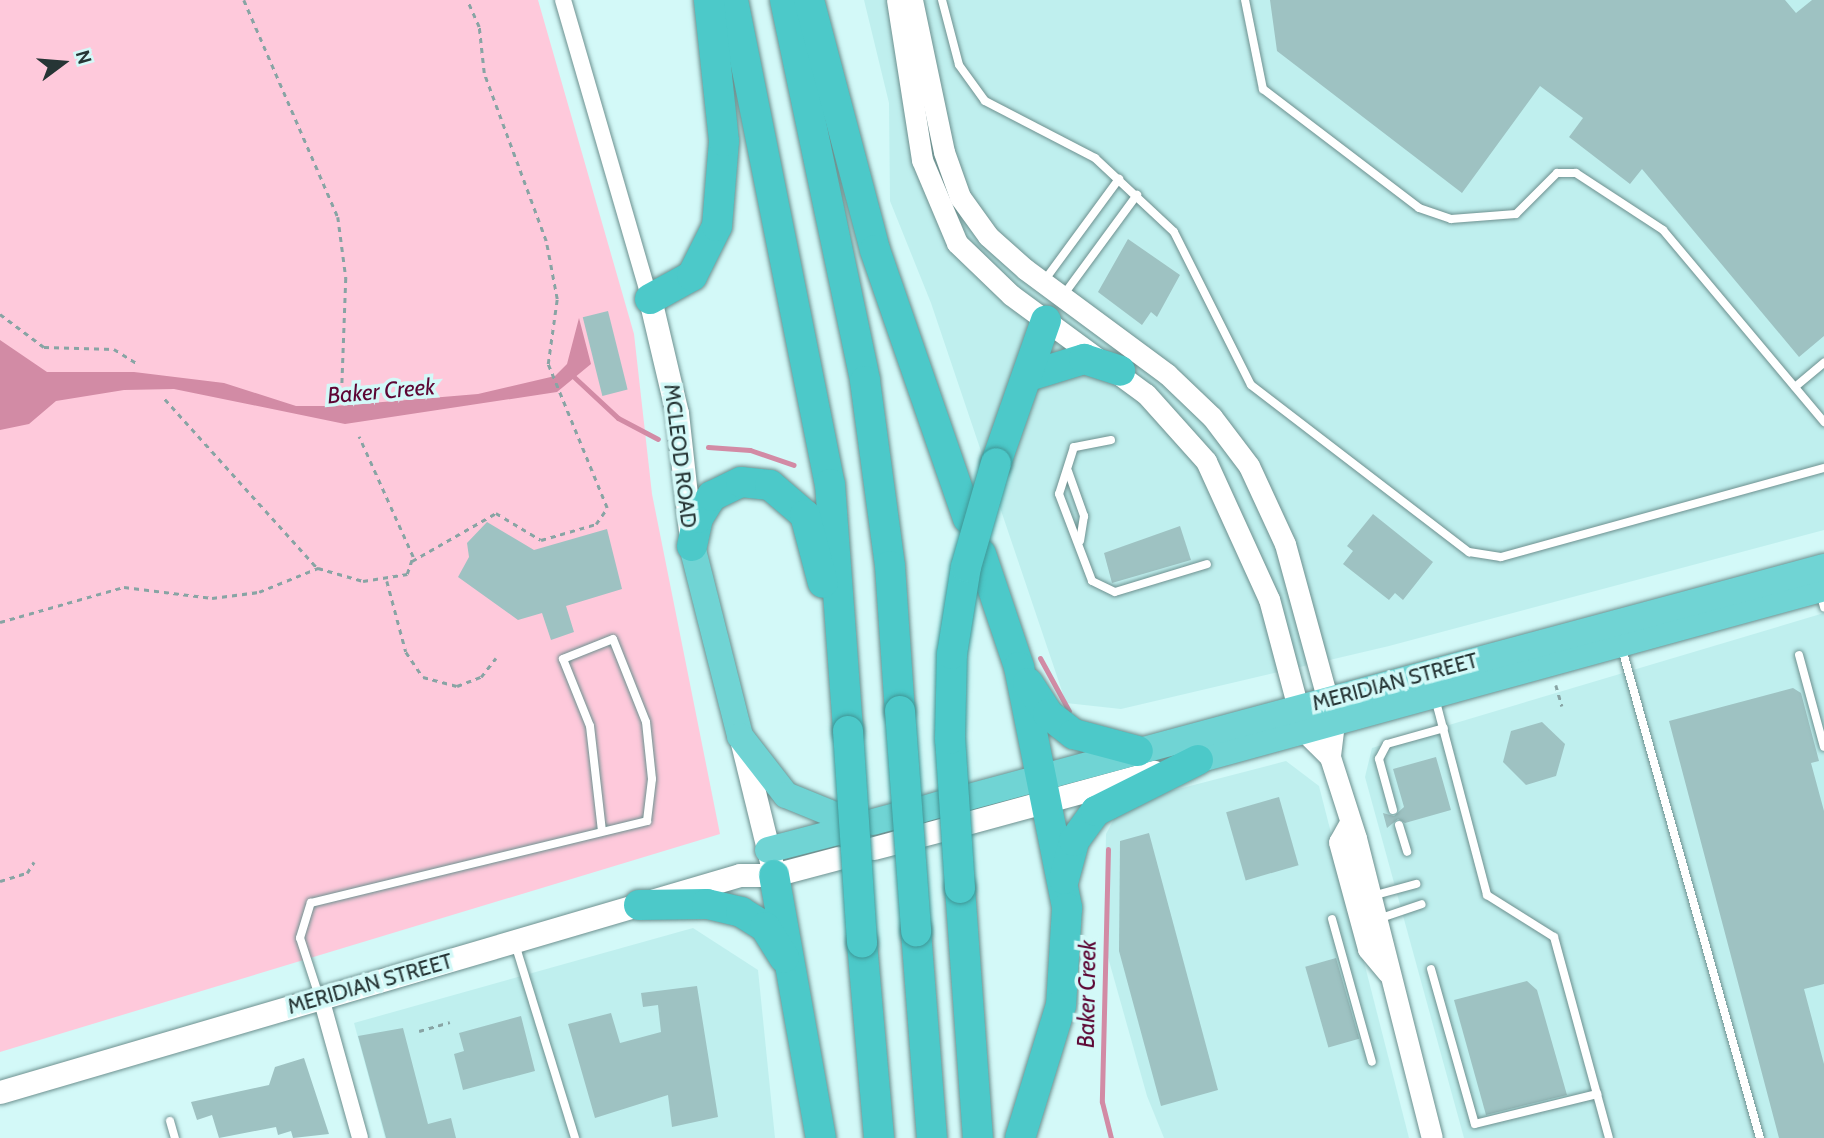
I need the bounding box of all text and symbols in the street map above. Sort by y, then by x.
north arrow [28,28,98,98]
text: N [71,47,97,67]
water label: Baker Creek [326,373,436,409]
street label: MCLEOD ROAD [659,383,701,529]
street label: MERIDIAN STREET [1310,648,1480,716]
water label: Baker Creek [1072,940,1102,1048]
street label: MERIDIAN STREET [285,948,455,1020]

